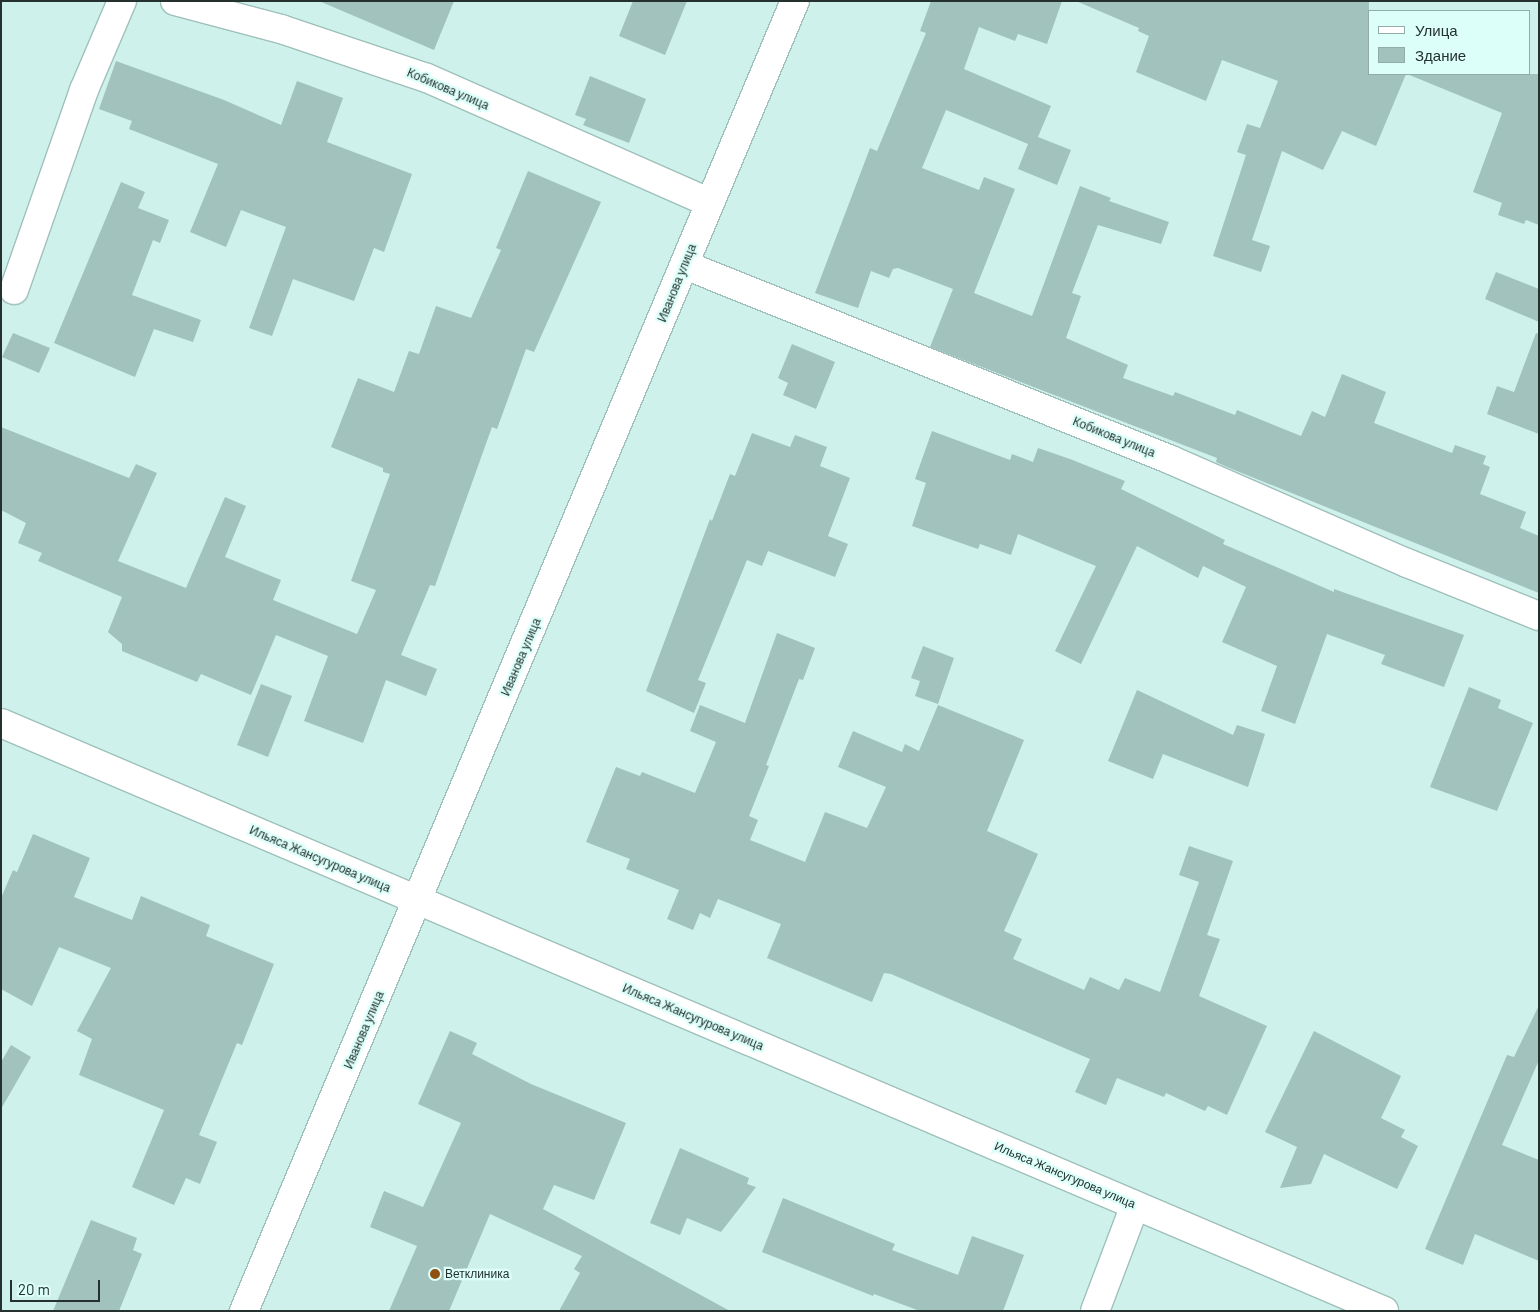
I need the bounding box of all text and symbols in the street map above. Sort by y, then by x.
legend [1368,10,1530,75]
text: Улица [1415,21,1458,39]
text: Здание [1415,46,1466,64]
street label: Кобикова улица [405,65,491,113]
street label: Иванова улица [655,242,699,324]
street label: Кобикова улица [1071,414,1157,460]
street label: Иванова улица [498,616,544,698]
street label: Ильяса Жансугурова улица [247,823,393,895]
street label: Ильяса Жансугурова улица [620,981,766,1053]
street label: Иванова улица [341,989,387,1071]
street label: Ильяса Жансугурова улица [992,1139,1138,1211]
place label: Ветклиника [445,1267,509,1281]
marker: Ветклиника [429,1268,441,1280]
scale bar [12,1270,102,1302]
text: 20 m [18,1280,50,1298]

